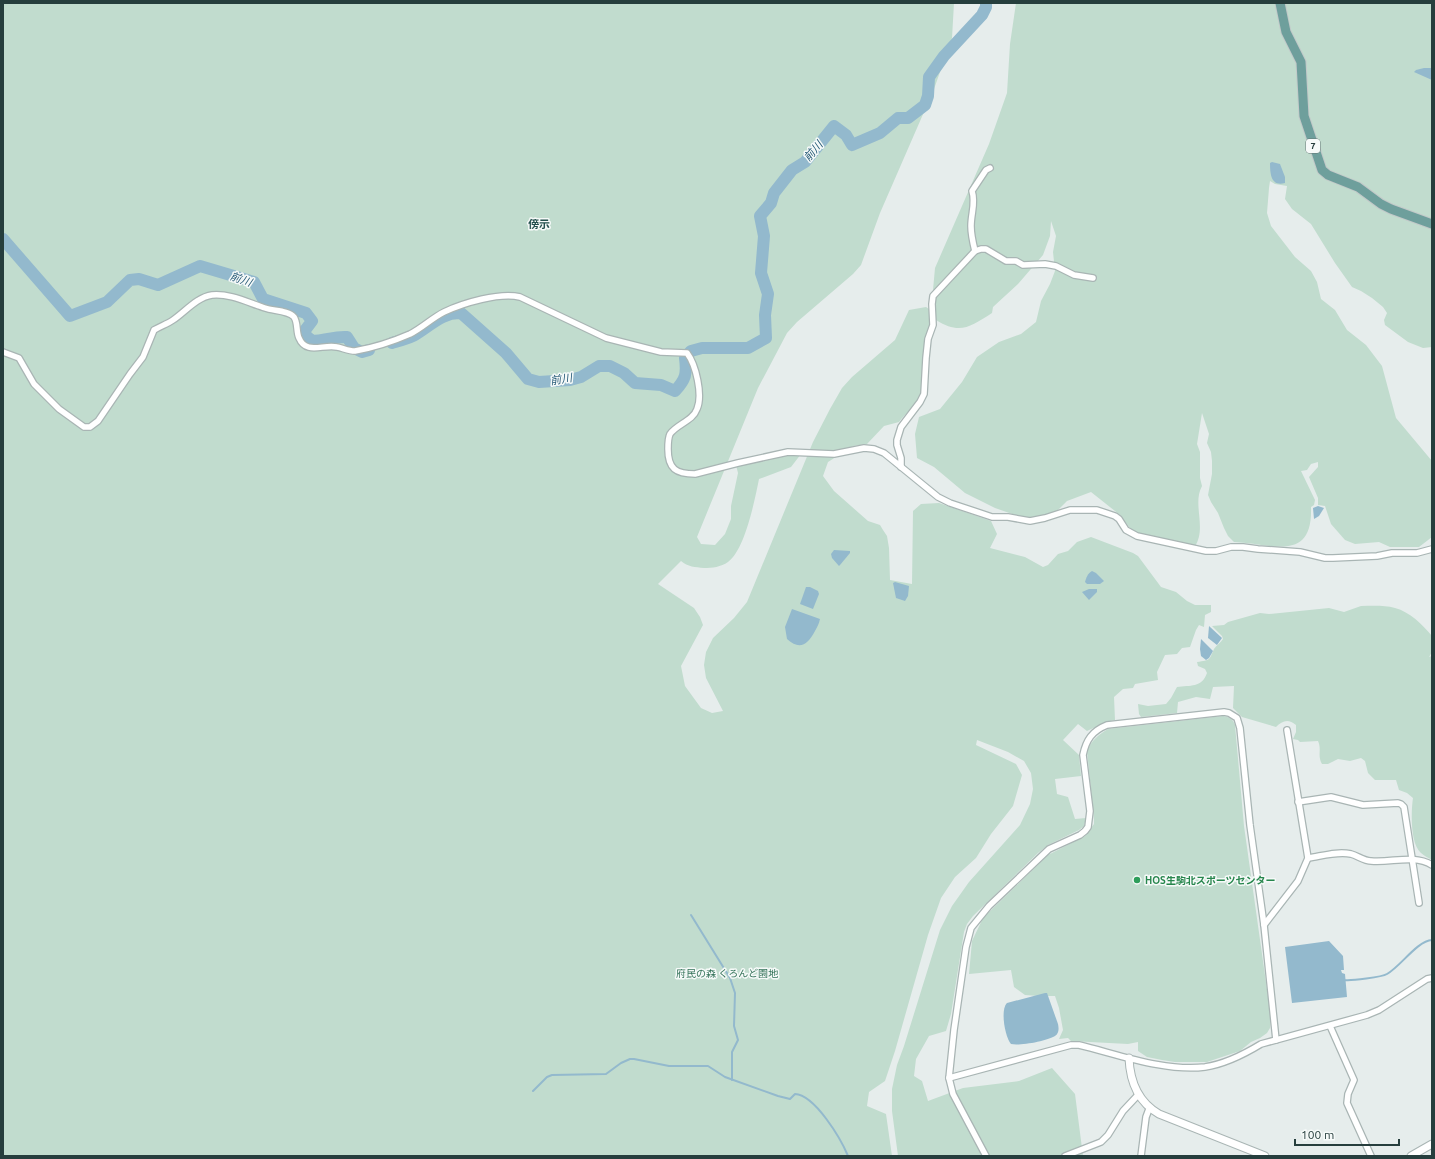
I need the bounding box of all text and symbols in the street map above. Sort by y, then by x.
water label: 前川 [801,138,825,163]
road number: 7 [1306,139,1320,153]
district label: 傍示 [528,218,550,230]
water label: 前川 [229,270,254,289]
water label: 前川 [549,371,574,387]
marker: HOS生駒北スポーツセンター [1132,875,1142,885]
place label: HOS生駒北スポーツセンター [1145,875,1276,886]
park label: 府民の森 くろんど園地 [676,968,779,979]
scale bar [1295,1121,1399,1147]
text: 100 m [1301,1128,1334,1141]

